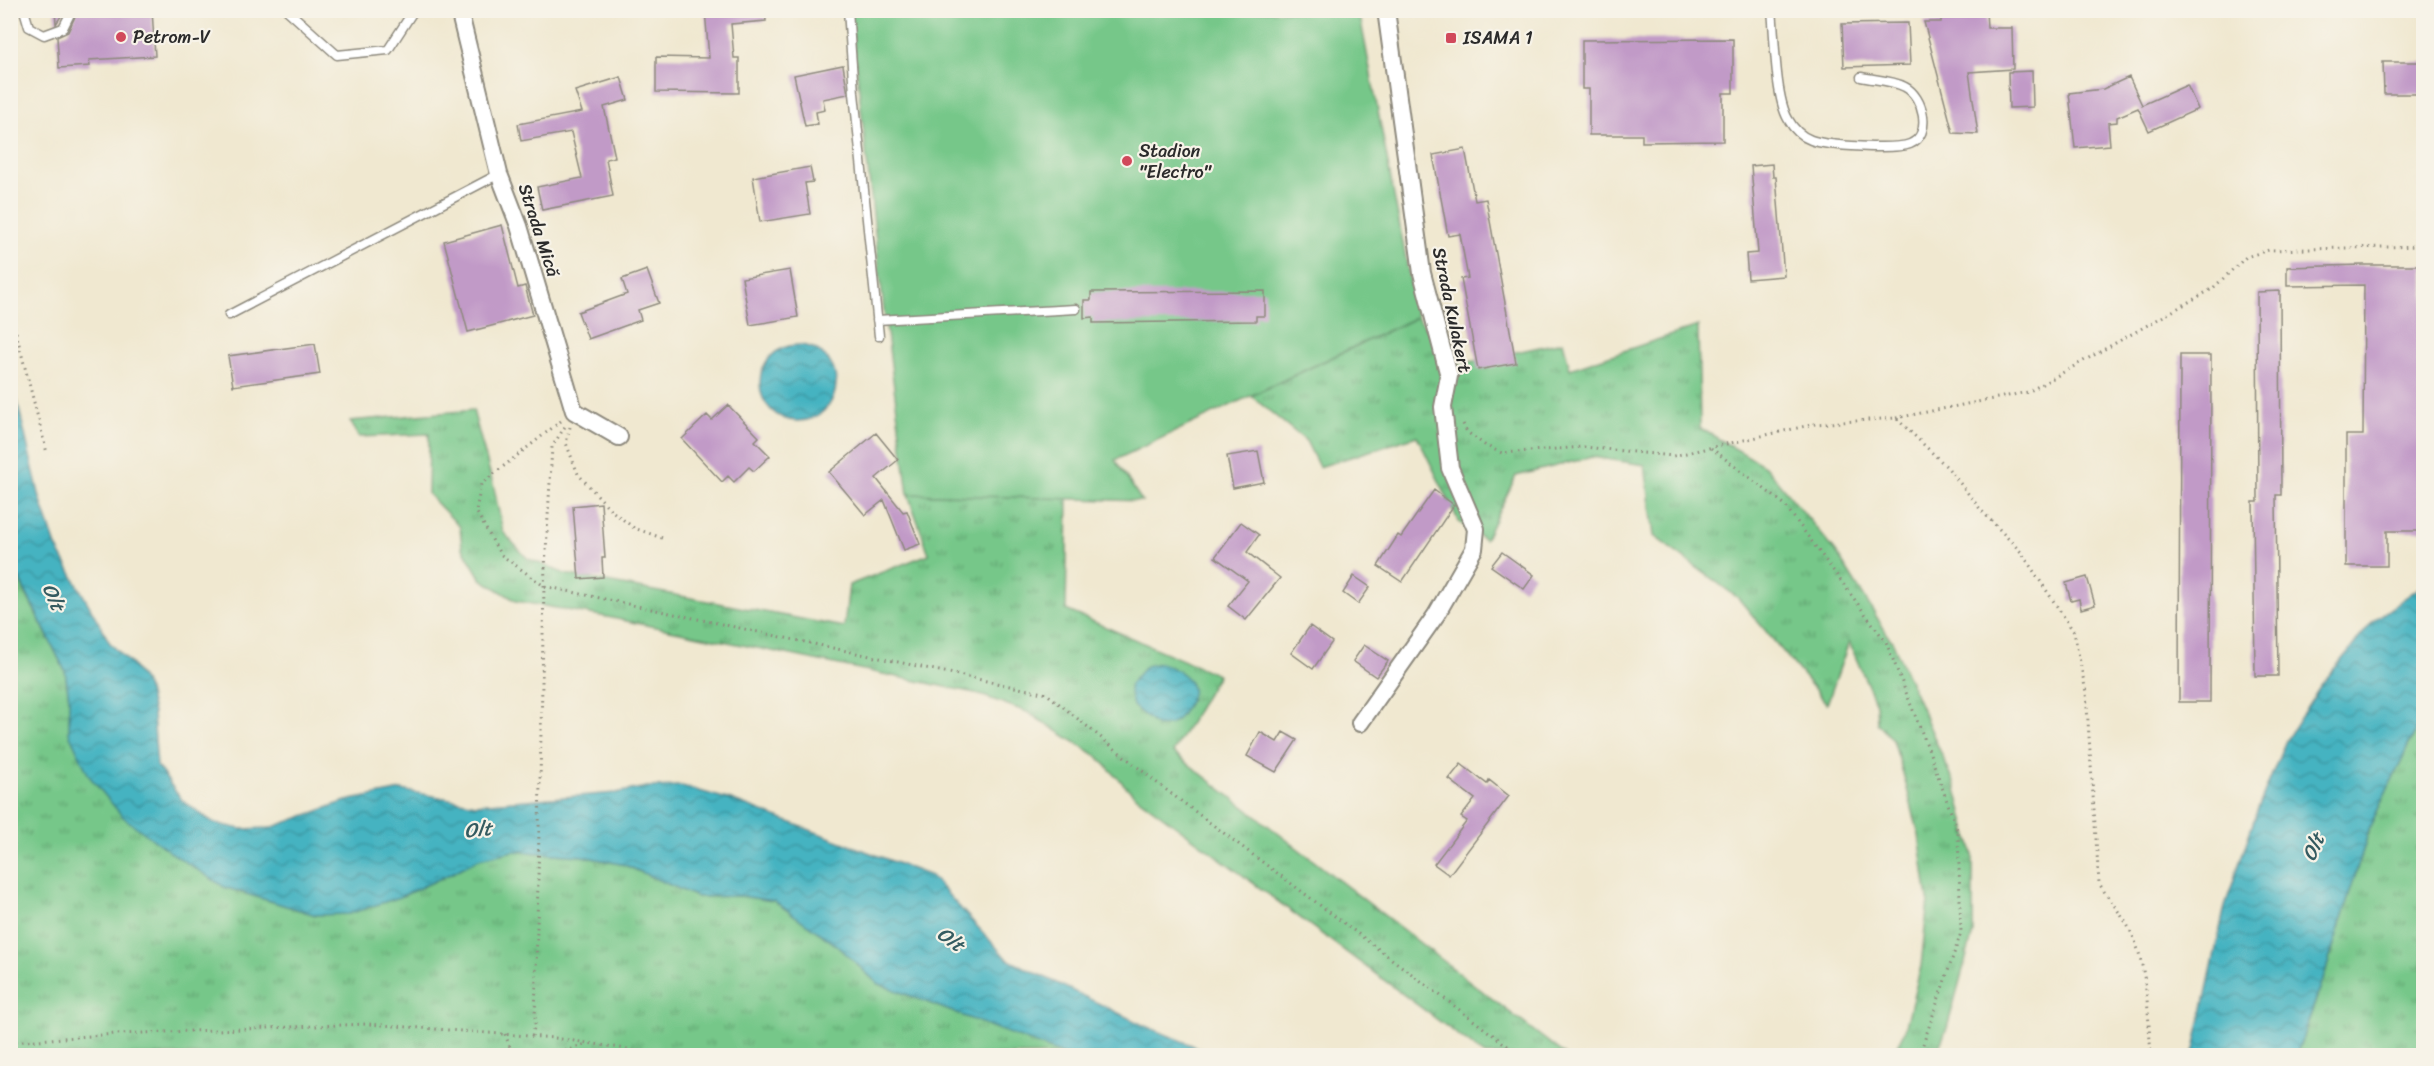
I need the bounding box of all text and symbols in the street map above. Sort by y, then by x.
place label: Petrom-V [133,21,211,53]
place label: ISAMA 1 [1462,22,1533,54]
marker: Petrom-V [114,30,128,44]
marker: ISAMA 1 [1444,31,1458,45]
place label: Stadion "Electro" [1139,135,1213,188]
marker: Stadion "Electro" [1120,154,1134,168]
street label: Strada Mică [509,179,569,282]
street label: Strada Kulakert [1423,244,1481,376]
water label: Olt [32,578,76,619]
water label: Olt [463,810,496,848]
water label: Olt [2292,826,2336,867]
water label: Olt [929,917,974,963]

